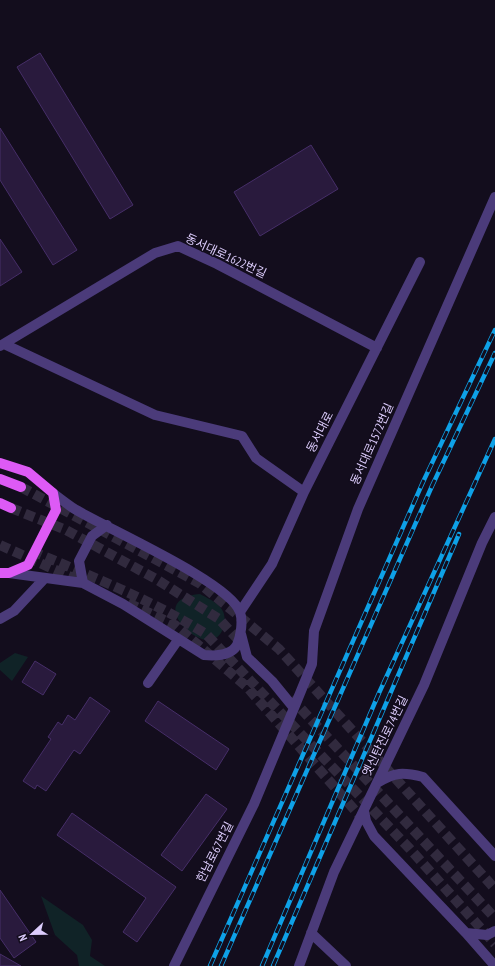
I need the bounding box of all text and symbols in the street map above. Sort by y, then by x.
street label: 동서대로1622번길 [183,230,269,281]
street label: 동서대로1572번길 [347,401,396,487]
street label: 동서대로 [303,409,336,455]
street label: 옛신탄진로74번길 [359,693,411,779]
street label: 한남로67번길 [193,819,236,885]
north arrow [12,914,52,954]
text: N [15,932,30,943]

